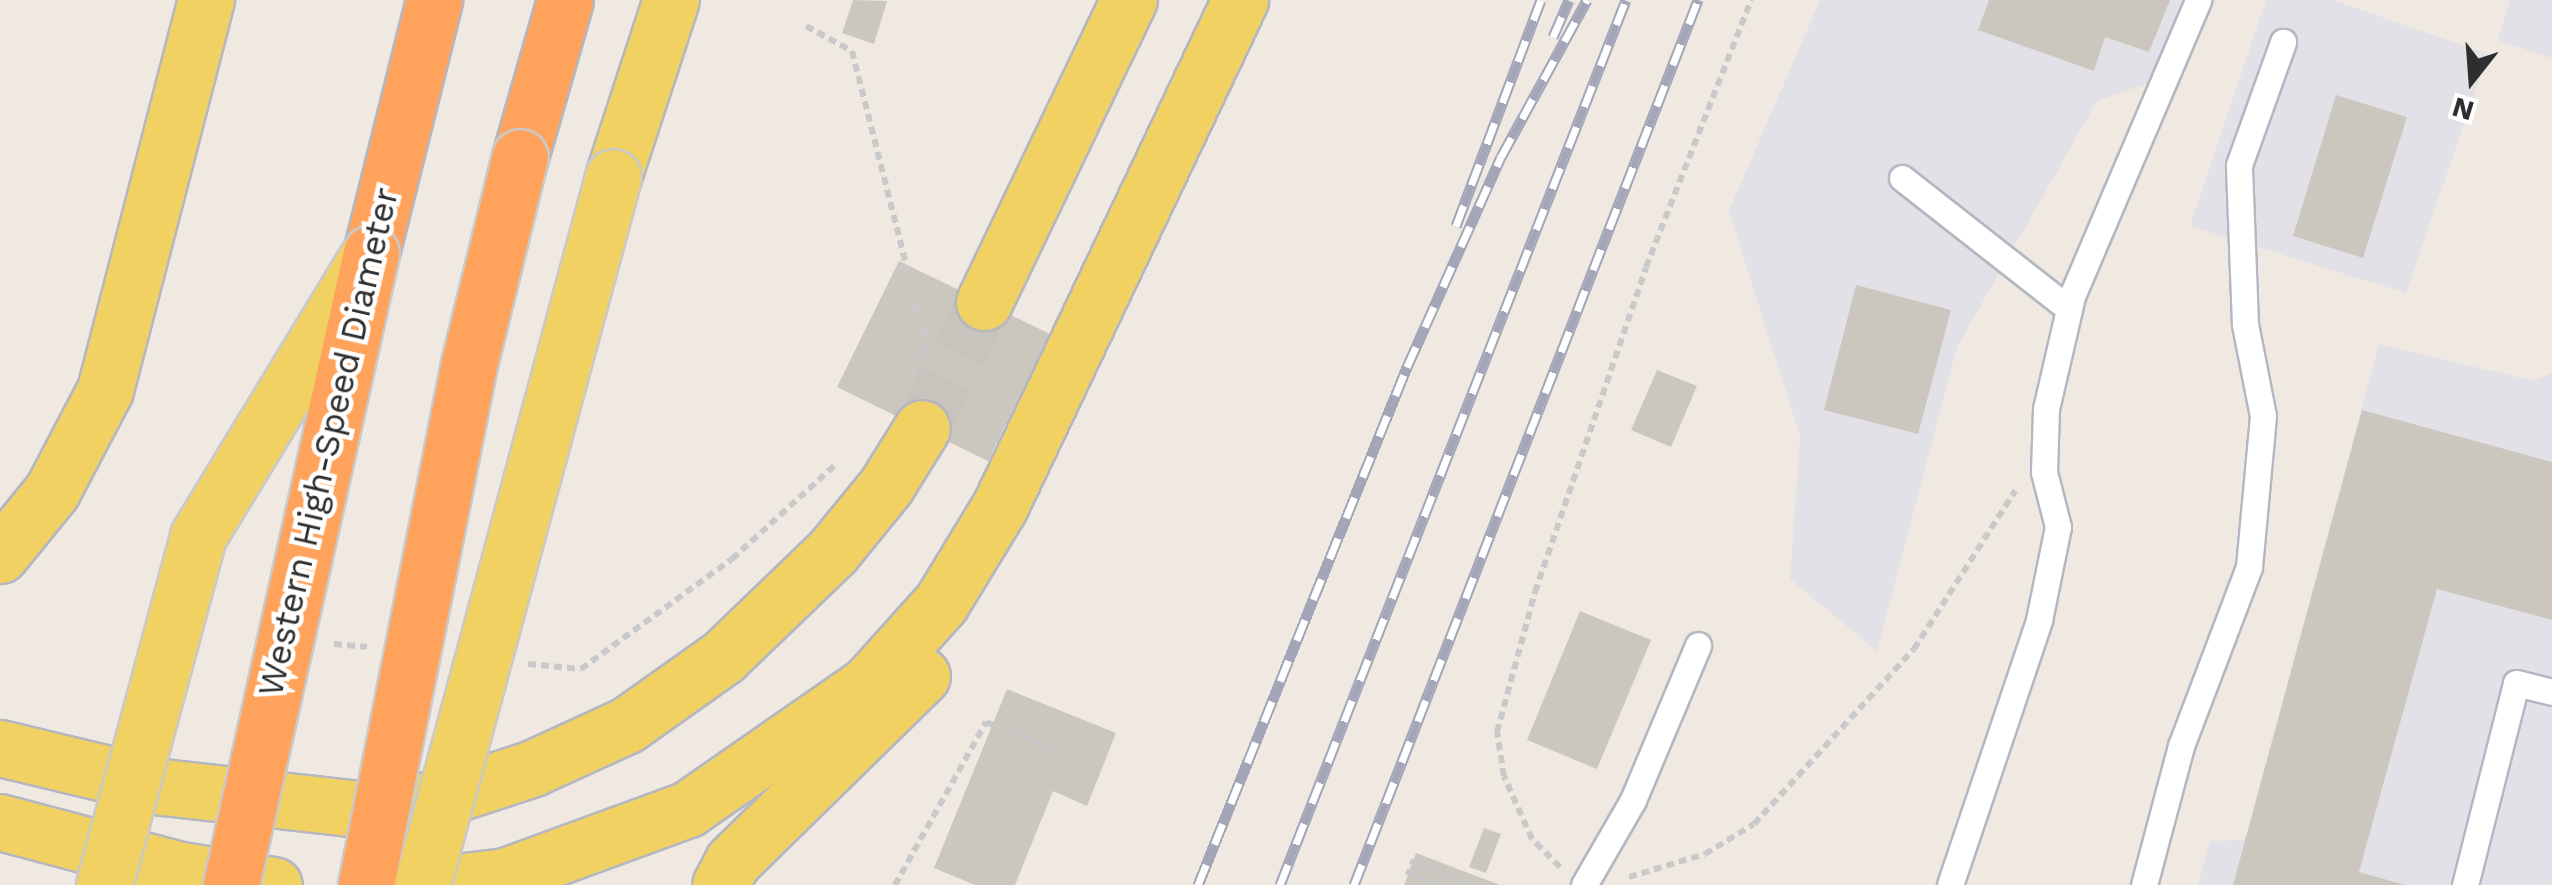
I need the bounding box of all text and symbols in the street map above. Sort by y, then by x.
north arrow [2422,30,2522,130]
text: N [2448,90,2478,128]
street label: Western High-Speed Diameter [249,183,407,701]

